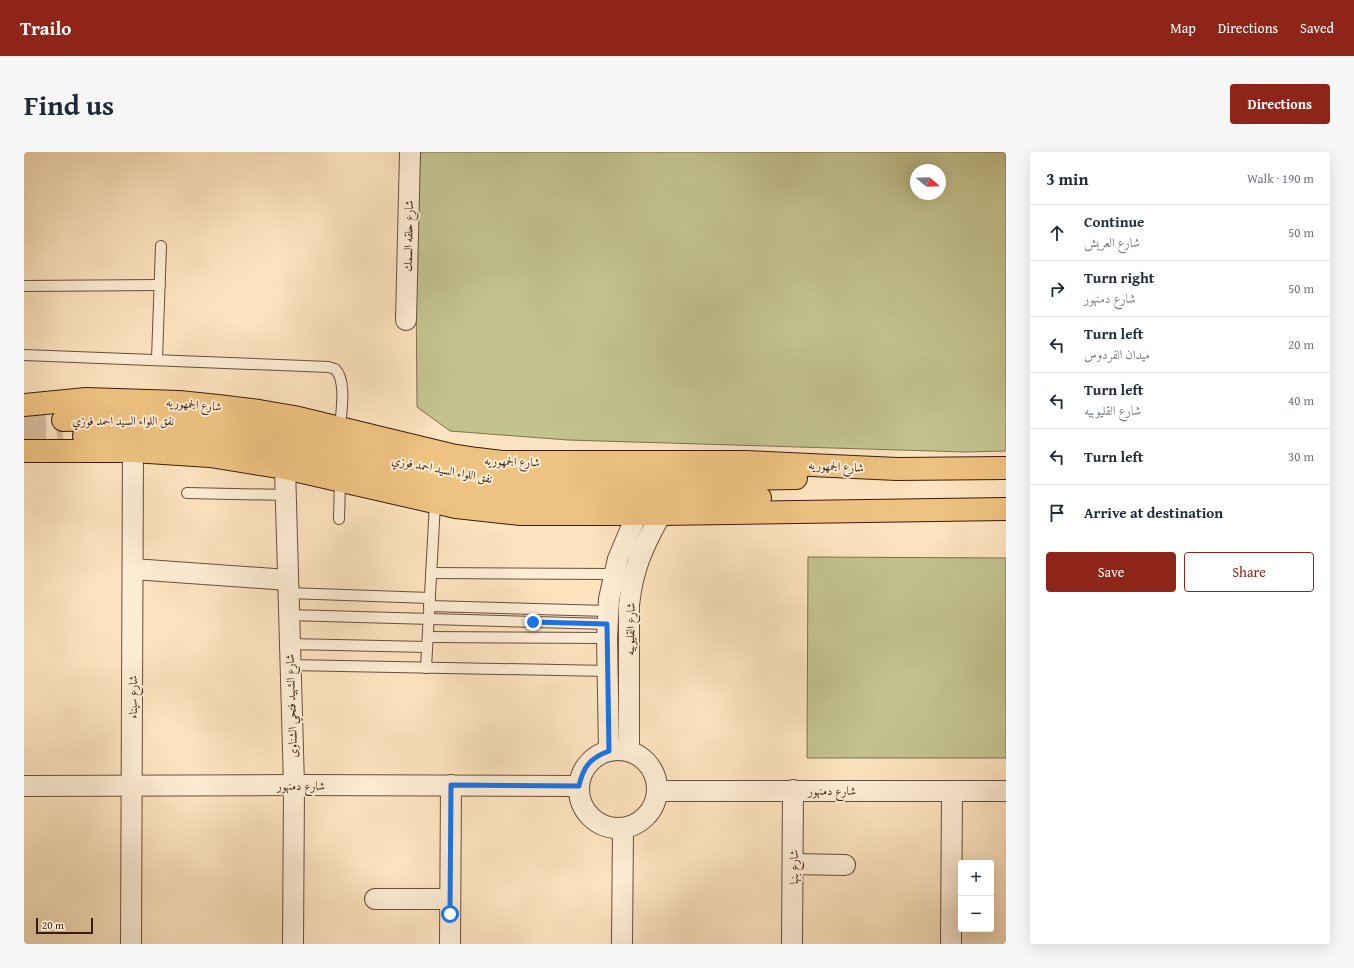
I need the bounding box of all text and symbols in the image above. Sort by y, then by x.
text: Trailo [20,14,71,42]
text: Map [1170,18,1196,38]
text: Directions [1218,18,1278,38]
text: Saved [1300,18,1334,38]
text: Find us [24,84,114,125]
button: Directions [1230,84,1330,124]
north arrow [910,164,946,200]
text: 3 min [1046,166,1088,191]
text: Walk · 190 m [1247,169,1314,188]
street label: شارع حلقه السمك [399,200,420,272]
text: Continue [1084,211,1145,232]
icon: ahead [1046,222,1068,244]
text: 50 m [1288,223,1314,242]
text: شارع العريش [1084,233,1140,252]
text: Turn right [1084,267,1155,288]
icon: right [1046,278,1068,300]
text: 50 m [1288,279,1314,298]
text: شارع دمنهور [1084,289,1136,308]
text: Turn left [1084,323,1143,344]
icon: left [1046,334,1068,356]
text: 20 m [1288,335,1314,354]
text: ميدان الفردوس [1084,345,1150,364]
text: Turn left [1084,379,1143,400]
icon: left [1046,390,1068,412]
text: 40 m [1288,391,1314,410]
street label: شارع الجمهوريه [165,393,223,418]
text: شارع القليوبيه [1084,401,1141,420]
street label: نفق اللواء السيد احمد فوزي [72,412,174,431]
icon: left [1046,446,1068,468]
text: Turn left [1084,446,1143,467]
text: 30 m [1288,447,1314,466]
street label: نفق اللواء السيد احمد فوزي [390,451,494,489]
street label: شارع الجمهوريه [484,452,540,473]
street label: شارع الجمهوريه [808,456,864,479]
icon: arrive [1046,502,1068,524]
text: Arrive at destination [1084,502,1223,523]
button: Save [1046,552,1176,592]
button: Share [1184,552,1314,592]
street label: شارع القليوبيه [621,602,642,656]
route end [524,613,542,631]
street label: شارع الشهيد فتحي الشناوى [281,653,305,758]
street label: شارع سيناء [124,675,144,719]
street label: شارع دمنهور [276,777,325,797]
street label: شارع دمنهور [807,782,856,802]
street label: شارع بنها [785,850,805,884]
map controls [958,860,994,932]
button: + [958,860,994,896]
button: − [958,896,994,932]
route start [441,905,459,923]
scale bar [36,916,93,935]
text: 20 m [42,917,64,933]

